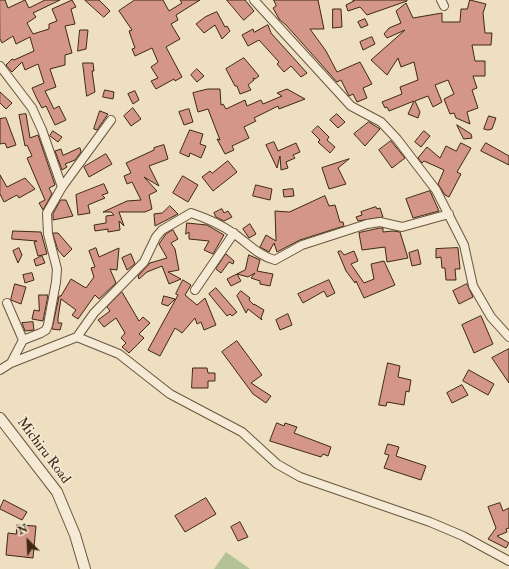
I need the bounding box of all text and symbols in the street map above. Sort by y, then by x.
street label: Michiru Road [13,415,73,487]
north arrow [8,521,48,561]
text: N [16,522,30,538]

